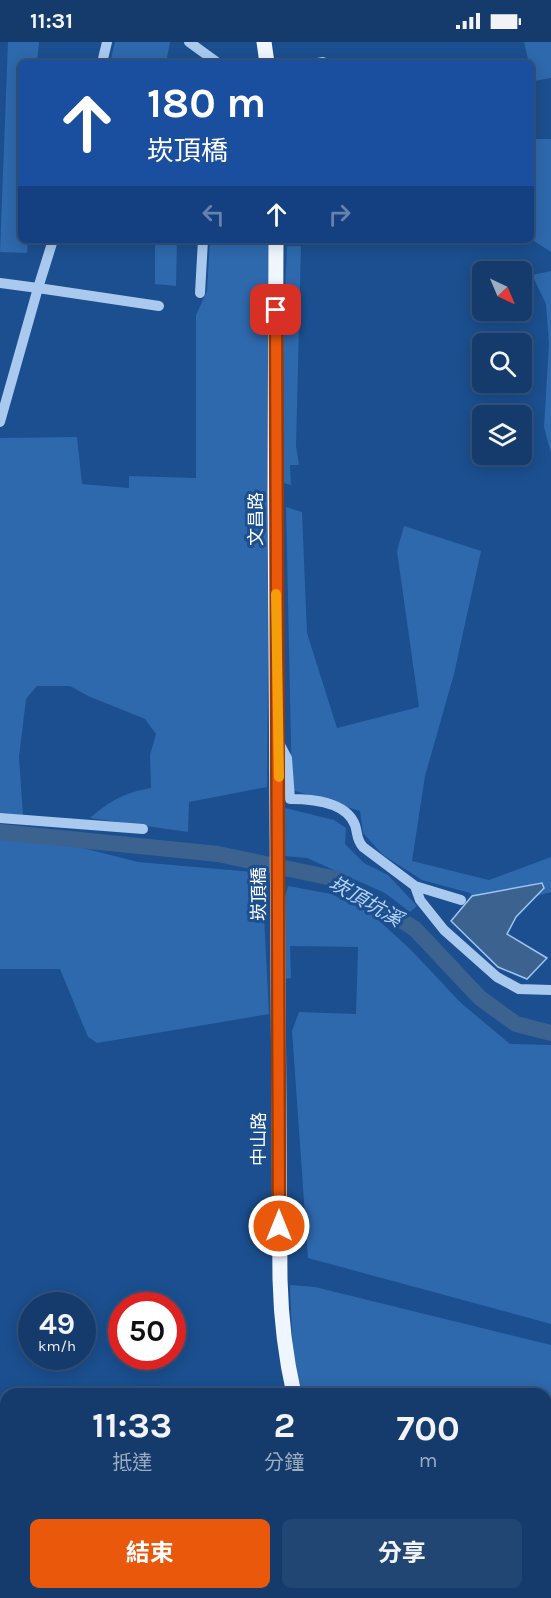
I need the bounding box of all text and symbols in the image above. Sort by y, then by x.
text: 11:31 [30,8,73,34]
text: 180 m [147,78,266,128]
icon: ahead [48,84,126,162]
text: 崁頂橋 [147,135,228,167]
icon: left [197,198,230,231]
icon: ahead [260,198,293,231]
icon: right [323,198,356,231]
north arrow [472,261,532,321]
map controls [472,261,532,465]
pin [250,284,301,335]
icon: arrive [259,293,292,326]
button: search [472,333,532,393]
button: layers [472,405,532,465]
street label: 文昌路 [245,492,267,546]
street label: 崁頂橋 [248,867,270,921]
water label: 崁頂坑溪 [325,871,409,933]
street label: 中山路 [248,1112,270,1166]
position arrow [247,1194,311,1258]
speed limit sign: 50 [108,1292,186,1370]
text: 49 [39,1306,75,1342]
text: km/h [38,1337,76,1355]
text: 11:33 [92,1404,172,1446]
text: 2 [273,1404,295,1446]
text: 700 [396,1407,460,1449]
text: m [419,1449,438,1472]
text: 抵達 [112,1451,152,1474]
text: 分鐘 [264,1451,304,1474]
button: 結束 [30,1519,270,1588]
button: 分享 [282,1519,522,1588]

